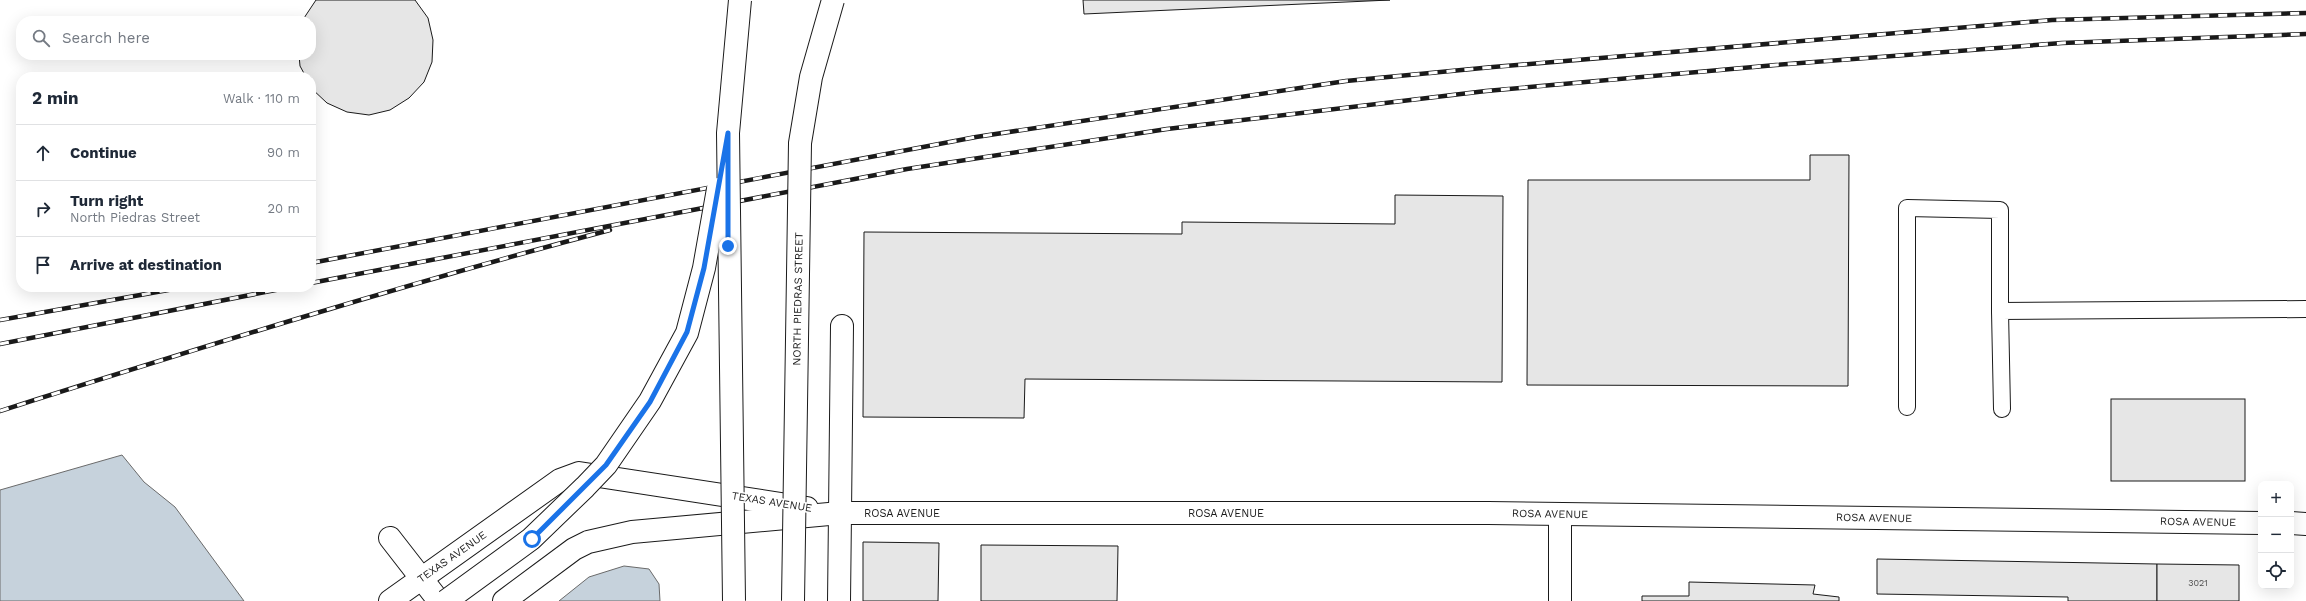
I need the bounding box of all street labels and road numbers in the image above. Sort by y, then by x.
street label: NORTH PIEDRAS STREET [790,232,806,366]
street label: TEXAS AVENUE [731,489,813,515]
street label: ROSA AVENUE [864,507,940,520]
street label: ROSA AVENUE [1188,507,1264,520]
street label: ROSA AVENUE [1512,507,1588,521]
street label: ROSA AVENUE [1836,511,1912,525]
street label: ROSA AVENUE [2160,515,2236,529]
street label: TEXAS AVENUE [415,528,489,586]

